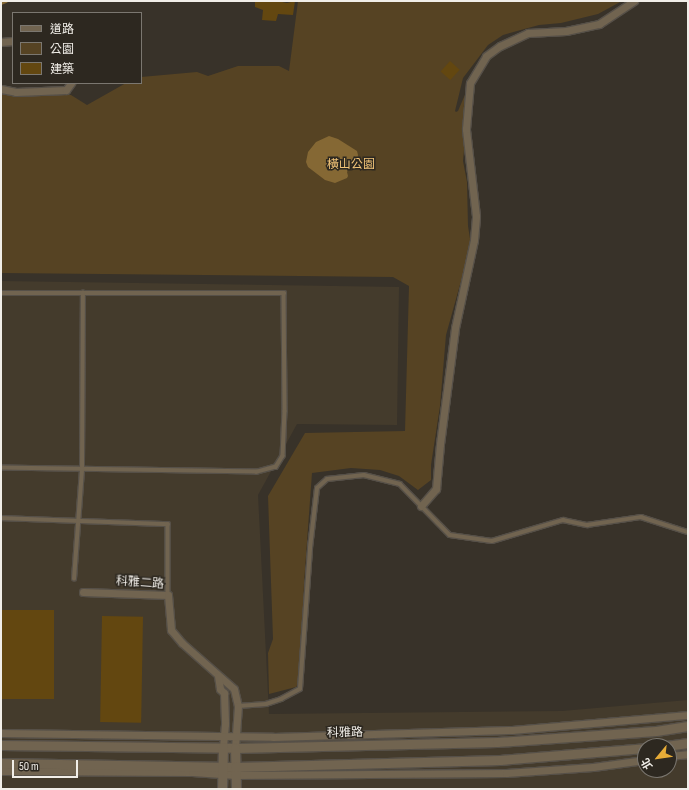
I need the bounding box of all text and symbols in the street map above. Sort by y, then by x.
legend [12,12,142,84]
text: 道路 [50,22,74,37]
text: 公園 [50,42,74,57]
text: 建築 [50,62,74,77]
park label: 橫山公園 [327,158,375,172]
street label: 科雅二路 [116,574,164,592]
street label: 科雅路 [327,725,363,741]
north arrow [637,738,677,778]
scale bar [14,752,80,778]
text: 北 [639,756,655,772]
text: 50 m [19,759,39,774]

